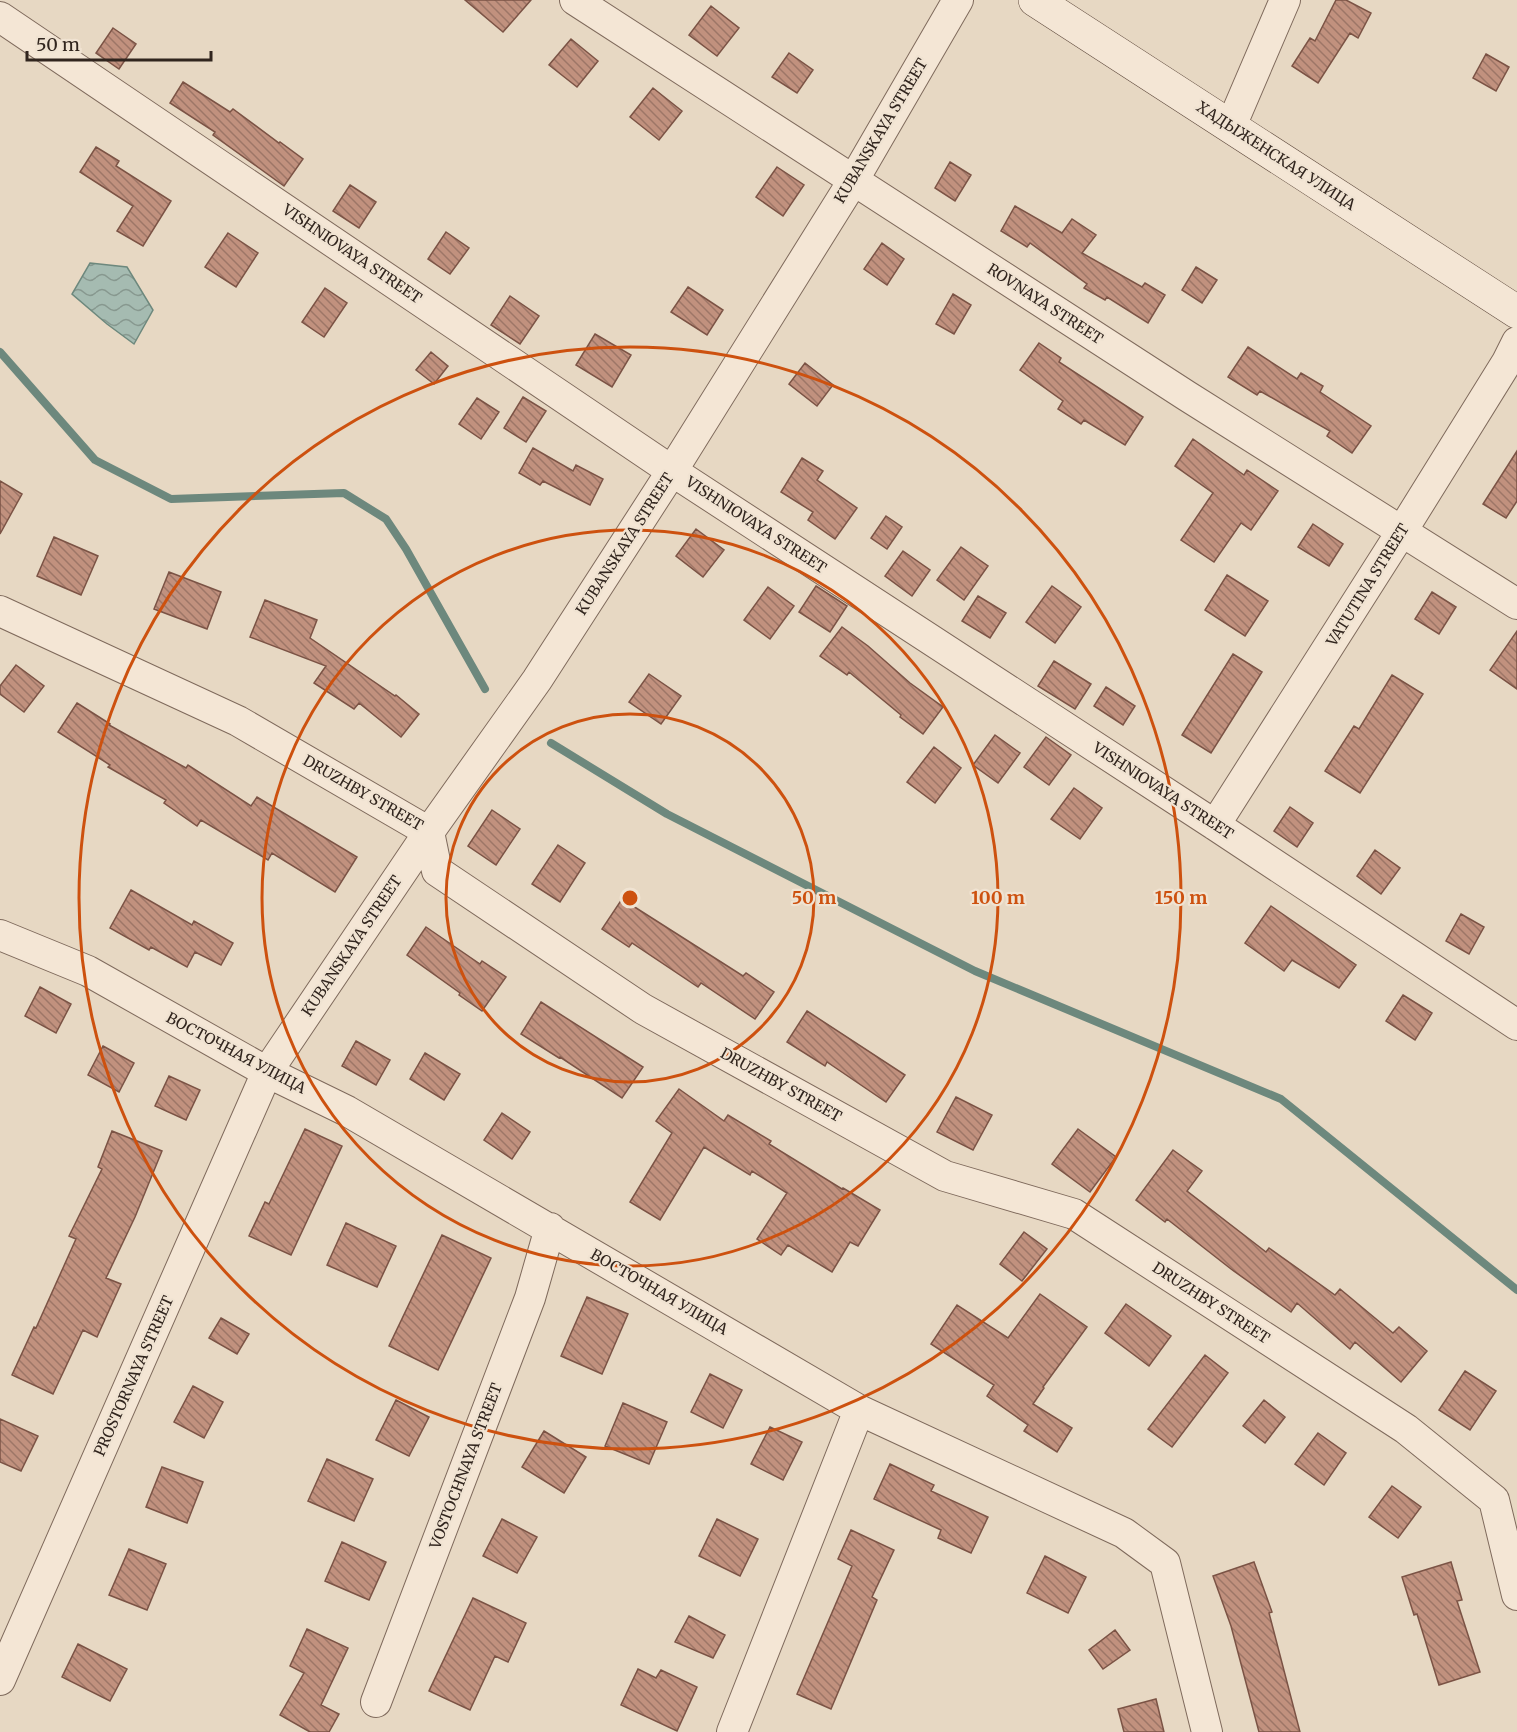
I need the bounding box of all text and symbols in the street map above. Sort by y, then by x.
scale bar [27,24,212,62]
text: 50 m [36,33,80,56]
street label: KUBANSKAYA STREET [830,54,932,207]
street label: ХАДЫЖЕНСКАЯ УЛИЦА [1193,97,1360,214]
street label: VISHNIOVAYA STREET [278,199,426,308]
street label: ROVNAYA STREET [984,259,1107,348]
street label: KUBANSKAYA STREET [572,469,678,618]
street label: VISHNIOVAYA STREET [682,471,831,578]
street label: VATUTINA STREET [1322,519,1413,650]
street label: VISHNIOVAYA STREET [1089,737,1238,844]
street label: DRUZHBY STREET [300,750,427,835]
street label: KUBANSKAYA STREET [297,871,406,1020]
text: 50 m [792,886,836,909]
text: 100 m [971,886,1025,909]
text: 150 m [1155,886,1207,909]
centre of rings [620,888,640,908]
street label: ВОСТОЧНАЯ УЛИЦА [163,1008,310,1098]
street label: DRUZHBY STREET [717,1043,846,1126]
street label: ВОСТОЧНАЯ УЛИЦА [587,1244,732,1339]
street label: DRUZHBY STREET [1149,1258,1274,1348]
street label: PROSTORNAYA STREET [90,1292,178,1459]
street label: VOSTOCHNAYA STREET [425,1380,506,1552]

